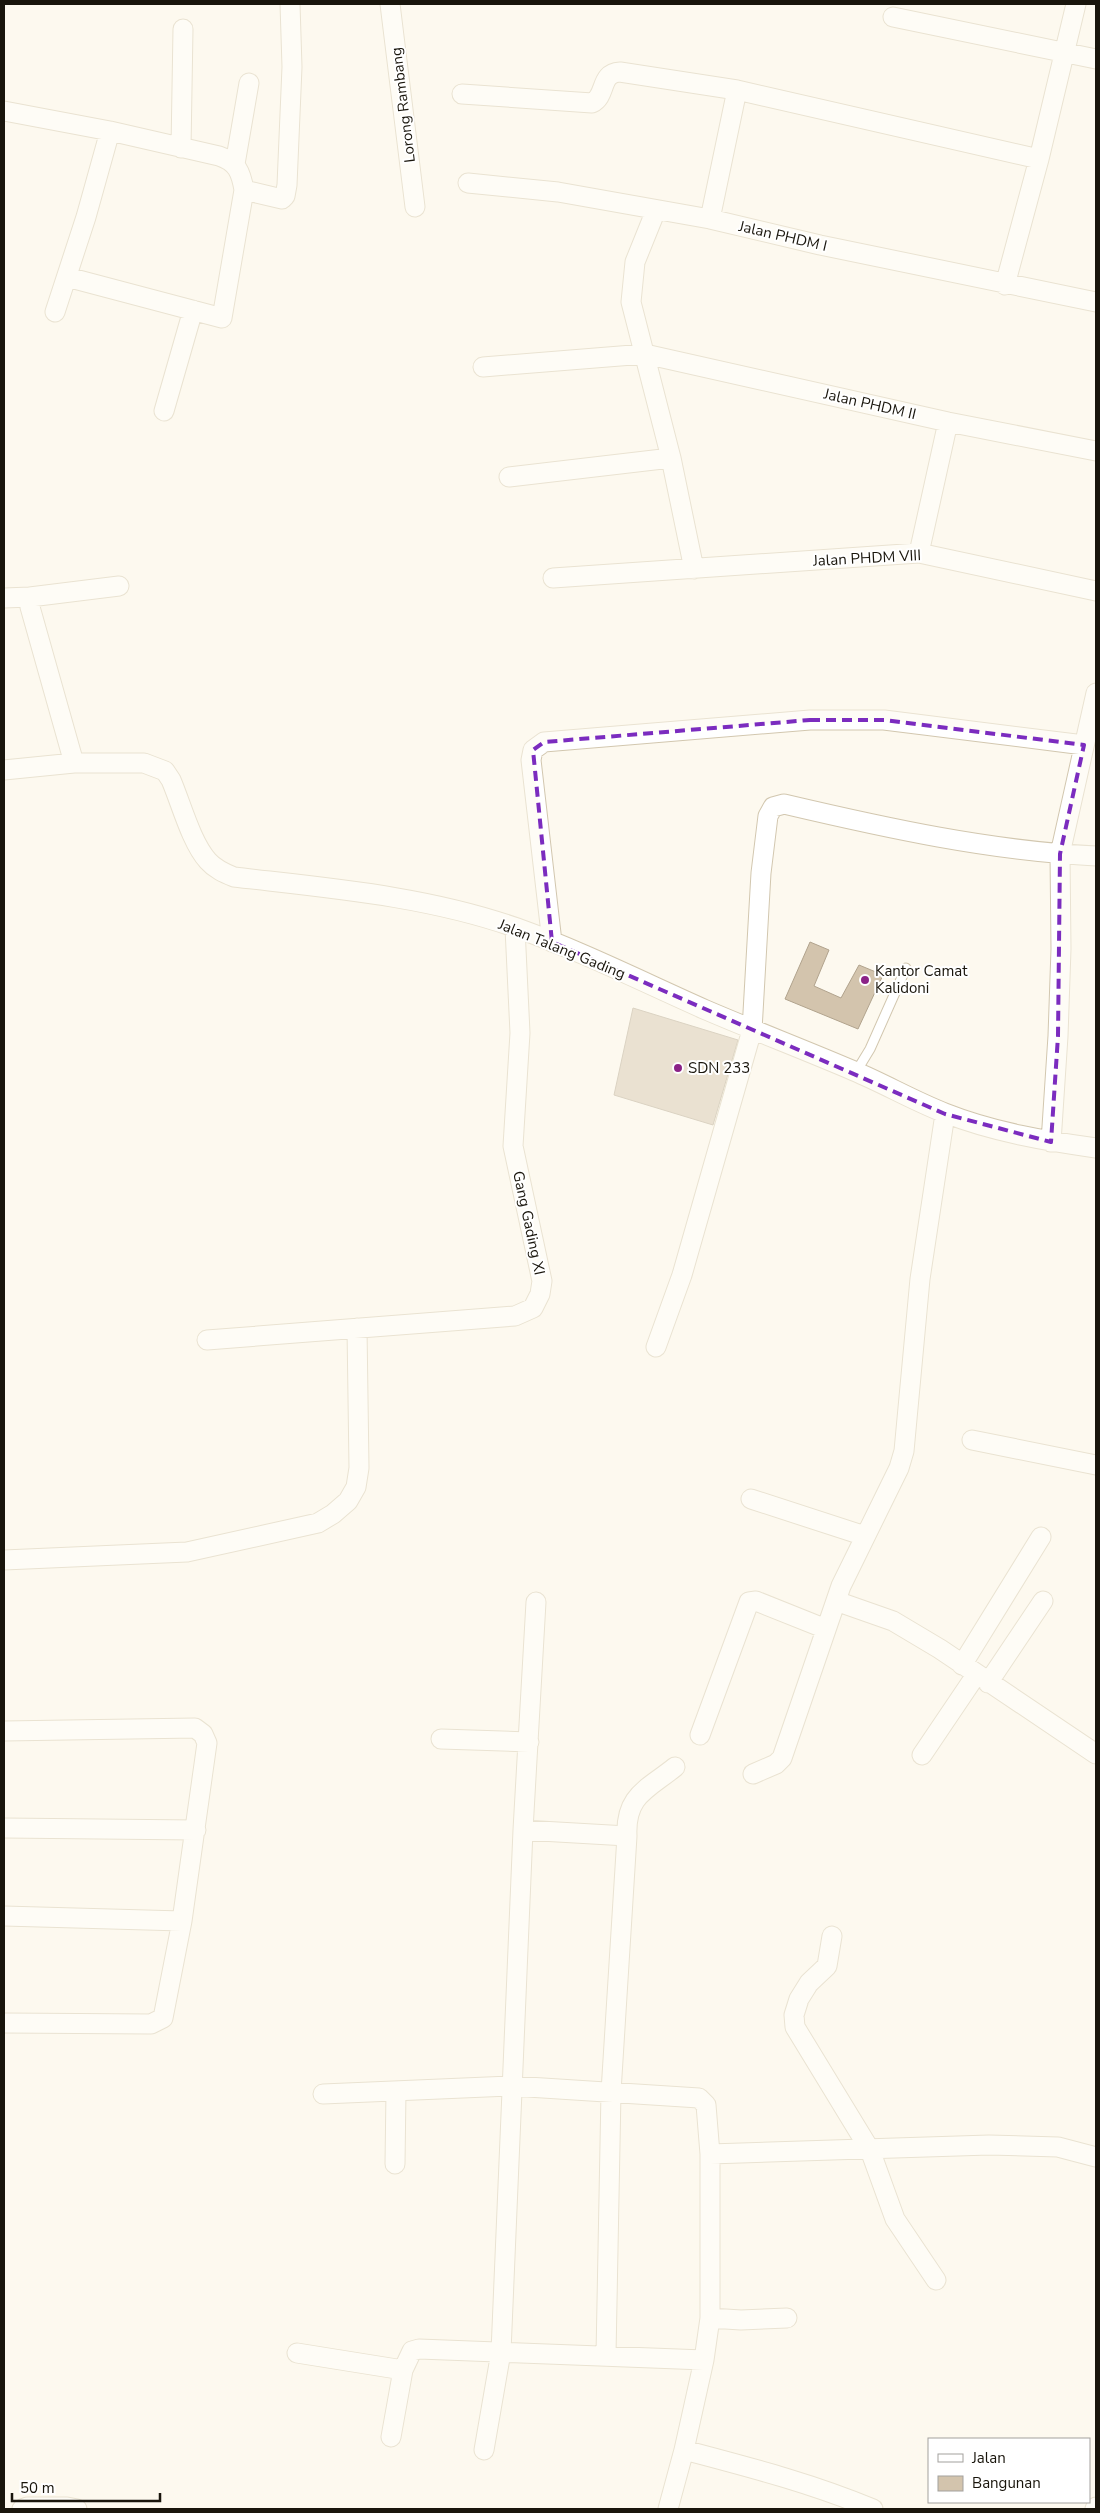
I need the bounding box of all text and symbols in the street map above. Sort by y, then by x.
street label: Lorong Rambang [386,46,420,164]
street label: Jalan PHDM I [736,216,829,256]
street label: Jalan PHDM II [821,383,918,424]
street label: Jalan PHDM VIII [811,545,922,571]
street label: Jalan Talang Gading [495,914,628,984]
place label: Kantor Camat Kalidoni [875,961,968,998]
marker: Kantor Camat Kalidoni [859,974,871,986]
place label: SDN 233 [688,1058,750,1078]
marker: SDN 233 [672,1062,684,1074]
street label: Gang Gading XI [508,1169,550,1277]
legend [928,2438,1090,2503]
text: Jalan [971,2448,1006,2468]
scale bar [12,2470,160,2502]
text: Bangunan [972,2473,1041,2493]
text: 50 m [20,2478,55,2498]

